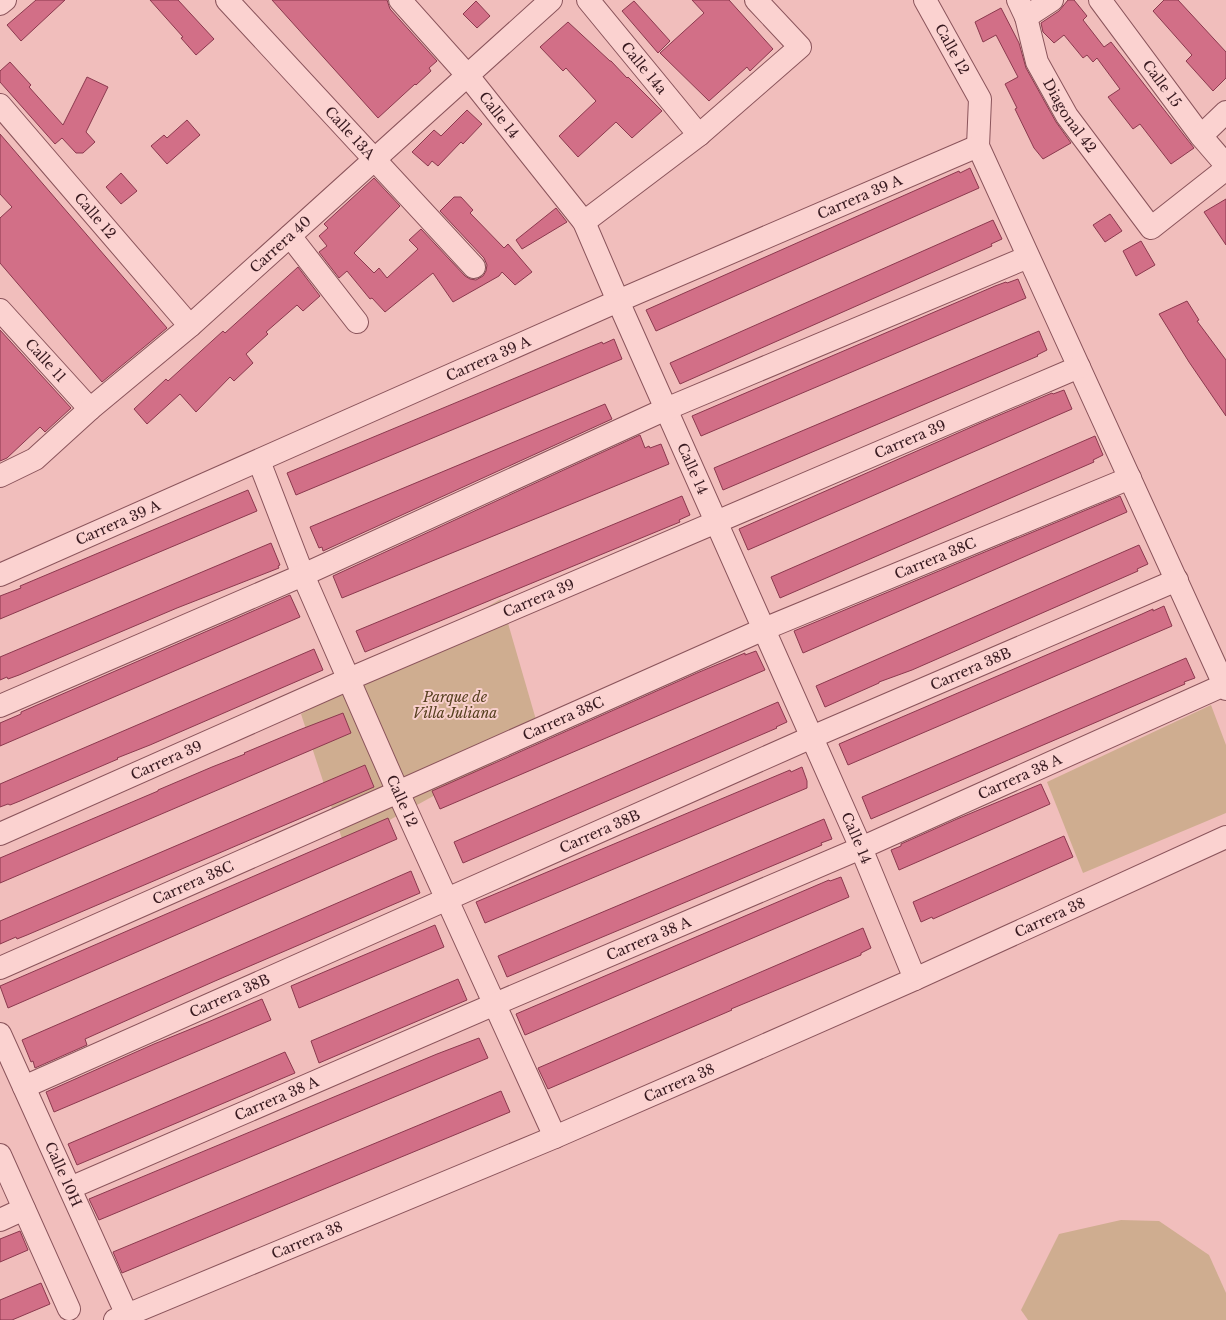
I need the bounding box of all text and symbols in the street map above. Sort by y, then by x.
street label: Calle 12 [931,21,973,77]
street label: Calle 14a [617,38,671,98]
street label: Calle 15 [1139,56,1185,111]
street label: Diagonal 42 [1039,75,1100,156]
street label: Calle 14 [475,88,523,142]
street label: Calle 13A [321,103,379,163]
street label: Carrera 39 A [814,171,905,223]
street label: Calle 12 [70,189,120,242]
street label: Carrera 40 [246,212,315,277]
street label: Carrera 39 A [443,332,533,385]
street label: Calle 11 [21,335,70,386]
street label: Carrera 39 [871,416,949,462]
street label: Calle 14 [673,440,712,497]
street label: Carrera 39 A [73,496,163,549]
street label: Carrera 38C [892,533,979,583]
street label: Carrera 39 [500,575,577,621]
street label: Carrera 38B [927,643,1014,694]
park label: Parque de Villa Juliana [413,688,497,722]
street label: Carrera 38C [520,693,607,744]
street label: Carrera 39 [128,736,205,784]
street label: Carrera 38 A [975,750,1065,803]
street label: Calle 12 [383,772,422,830]
street label: Carrera 38B [557,805,643,857]
street label: Calle 14 [837,809,876,867]
street label: Carrera 38C [150,857,236,908]
street label: Carrera 38 [1012,893,1088,941]
street label: Carrera 38 A [604,913,694,964]
street label: Carrera 38B [186,970,273,1021]
street label: Carrera 38 [641,1059,717,1106]
street label: Carrera 38 A [232,1072,322,1125]
street label: Calle 10H [41,1139,86,1210]
street label: Carrera 38 [269,1217,345,1263]

